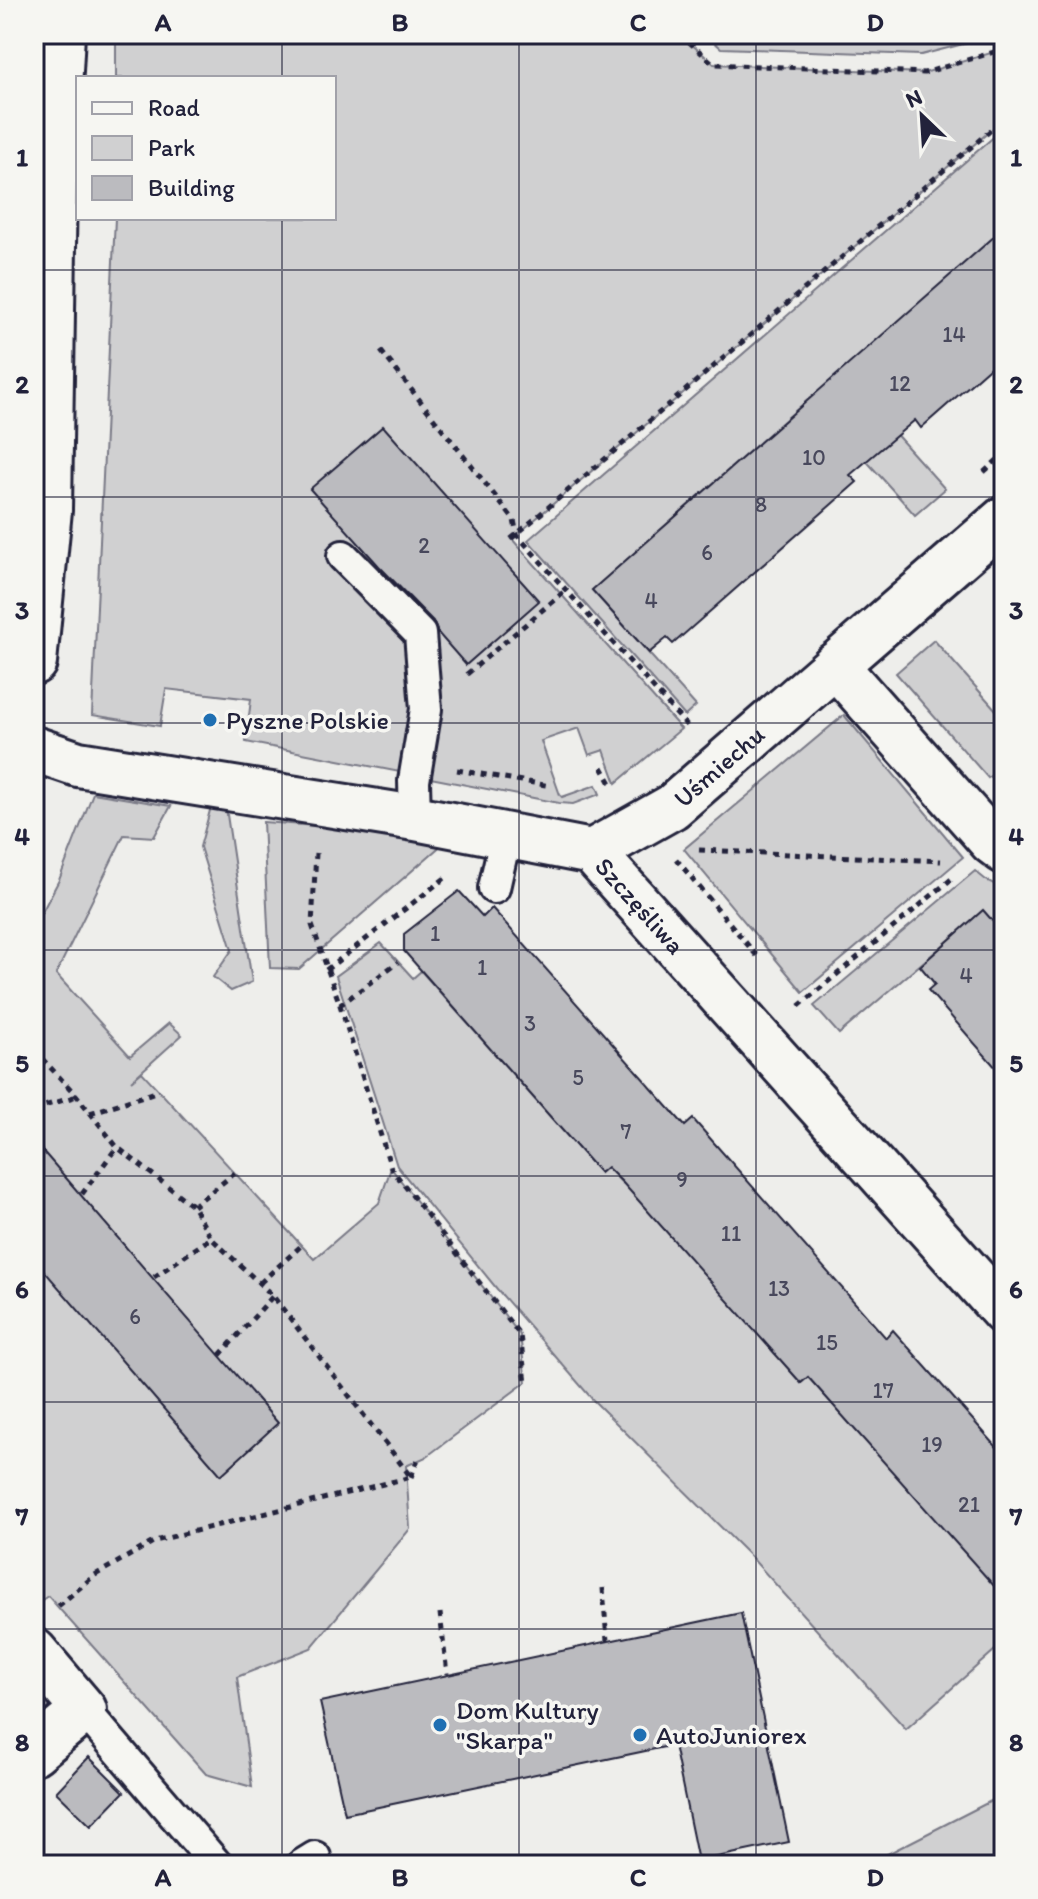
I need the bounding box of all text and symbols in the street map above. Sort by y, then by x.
text: A [154,6,172,38]
text: B [392,6,409,38]
text: C [630,6,647,38]
text: D [866,6,884,38]
legend [76,76,336,220]
north arrow [882,76,962,156]
text: N [901,83,926,114]
text: Road [148,93,200,122]
text: Park [148,133,195,162]
text: 1 [16,141,28,173]
text: 1 [1010,141,1022,173]
text: Building [148,173,235,202]
house number: 14 [942,321,966,348]
text: 2 [15,368,29,400]
text: 2 [1009,368,1023,400]
house number: 12 [889,370,911,397]
house number: 10 [802,444,826,471]
house number: 8 [755,491,767,518]
house number: 2 [418,532,430,559]
house number: 6 [701,539,713,566]
house number: 4 [644,587,658,614]
text: 3 [15,594,29,626]
text: 3 [1009,594,1023,626]
place label: Pyszne Polskie [226,704,389,736]
marker: Pyszne Polskie [201,711,219,729]
street label: Uśmiechu [667,718,771,814]
text: 4 [14,820,30,852]
text: 4 [1008,820,1024,852]
street label: Szczęśliwa [588,851,692,961]
house number: 1 [430,920,440,947]
house number: 1 [477,954,487,981]
house number: 4 [959,962,973,989]
house number: 3 [524,1010,536,1037]
text: 5 [15,1047,29,1079]
text: 5 [1009,1047,1023,1079]
house number: 5 [572,1064,584,1091]
house number: 7 [621,1118,632,1145]
house number: 9 [676,1166,688,1193]
house number: 11 [721,1220,741,1247]
text: 6 [15,1273,29,1305]
text: 6 [1009,1273,1023,1305]
house number: 13 [768,1275,790,1302]
house number: 6 [129,1303,141,1330]
house number: 15 [816,1329,838,1356]
house number: 17 [872,1377,894,1404]
house number: 19 [921,1431,943,1458]
house number: 21 [958,1491,980,1518]
text: 7 [15,1500,29,1532]
text: 7 [1009,1500,1023,1532]
place label: Dom Kultury "Skarpa" [456,1694,599,1756]
marker: Dom Kultury "Skarpa" [431,1716,449,1734]
place label: AutoJuniorex [656,1719,807,1751]
text: 8 [15,1726,29,1758]
marker: AutoJuniorex [631,1726,649,1744]
text: 8 [1009,1726,1023,1758]
text: A [154,1861,172,1893]
text: B [392,1861,409,1893]
text: C [630,1861,647,1893]
text: D [866,1861,884,1893]

